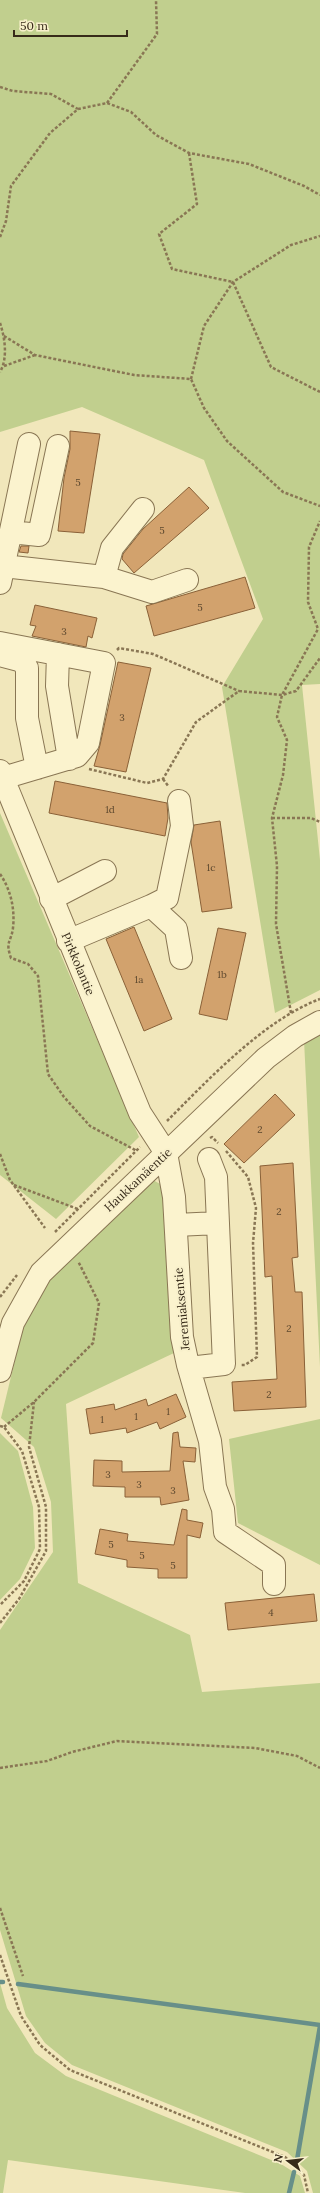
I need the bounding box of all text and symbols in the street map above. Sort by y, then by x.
scale bar [14,12,127,38]
text: 50 m [20,18,48,33]
house number: 5 [75,476,81,489]
house number: 5 [159,524,165,537]
house number: 5 [197,601,203,614]
house number: 3 [61,625,67,638]
house number: 3 [119,711,125,724]
house number: 1d [105,803,115,816]
house number: 1c [207,861,215,874]
street label: Pirkkolantie [59,930,99,998]
house number: 1b [217,968,227,981]
house number: 1a [135,973,143,986]
house number: 2 [257,1123,263,1136]
street label: Haukkamäentie [101,1144,175,1215]
house number: 2 [276,1205,282,1218]
street label: Jeremiaksentie [170,1267,193,1352]
house number: 2 [286,1322,292,1335]
house number: 2 [266,1388,272,1401]
house number: 1 [166,1405,170,1418]
house number: 1 [134,1410,138,1423]
house number: 1 [100,1413,104,1426]
house number: 3 [105,1468,111,1481]
house number: 3 [136,1478,142,1491]
house number: 3 [170,1484,176,1497]
house number: 5 [108,1538,114,1551]
house number: 5 [139,1549,145,1562]
house number: 5 [170,1559,176,1572]
house number: 4 [268,1606,274,1619]
north arrow [268,2141,308,2181]
text: N [270,2152,286,2164]

